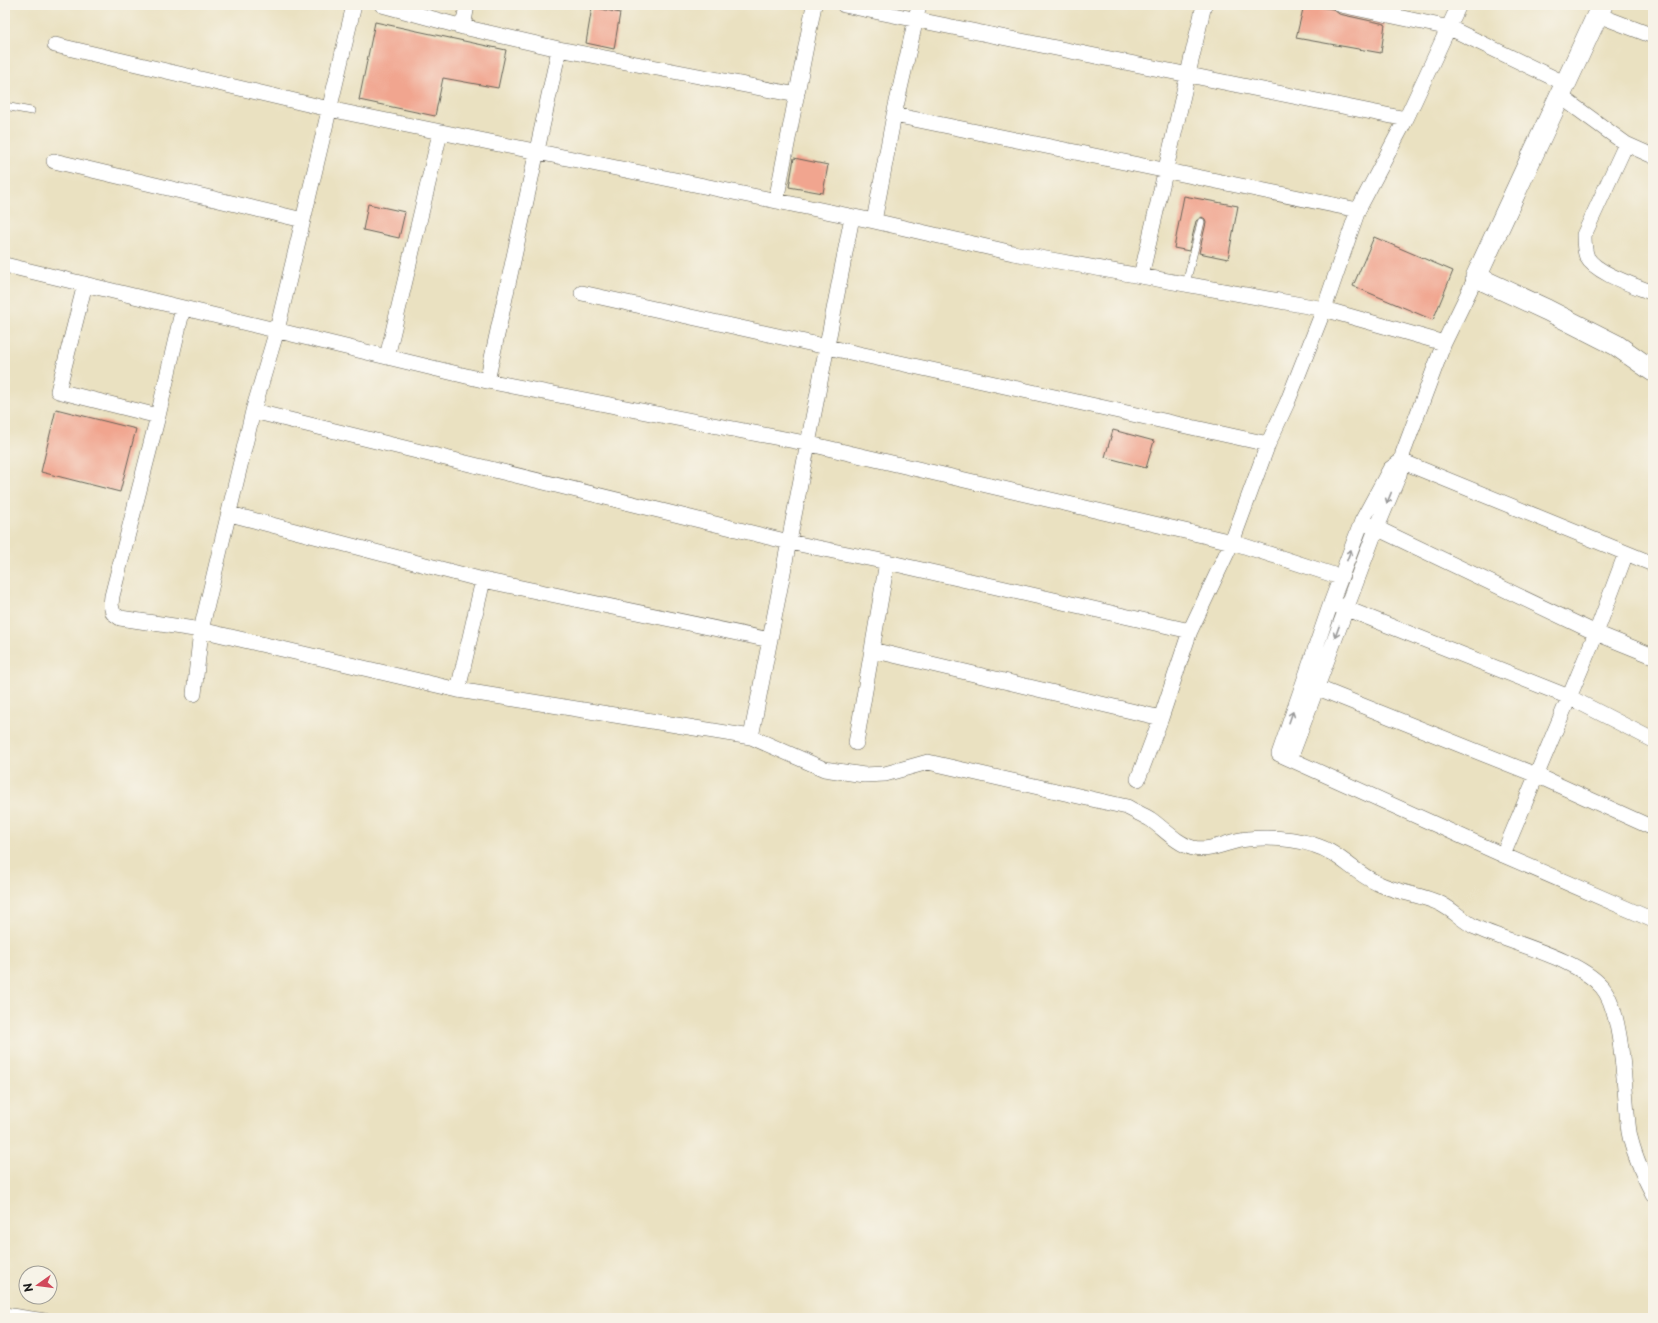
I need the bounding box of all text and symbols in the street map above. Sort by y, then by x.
one-way arrow [1385,491,1392,503]
one-way arrow [1345,550,1353,562]
one-way arrow [1333,626,1341,638]
one-way arrow [1288,712,1296,724]
north arrow [18,1265,58,1305]
text: N [18,1281,37,1294]

